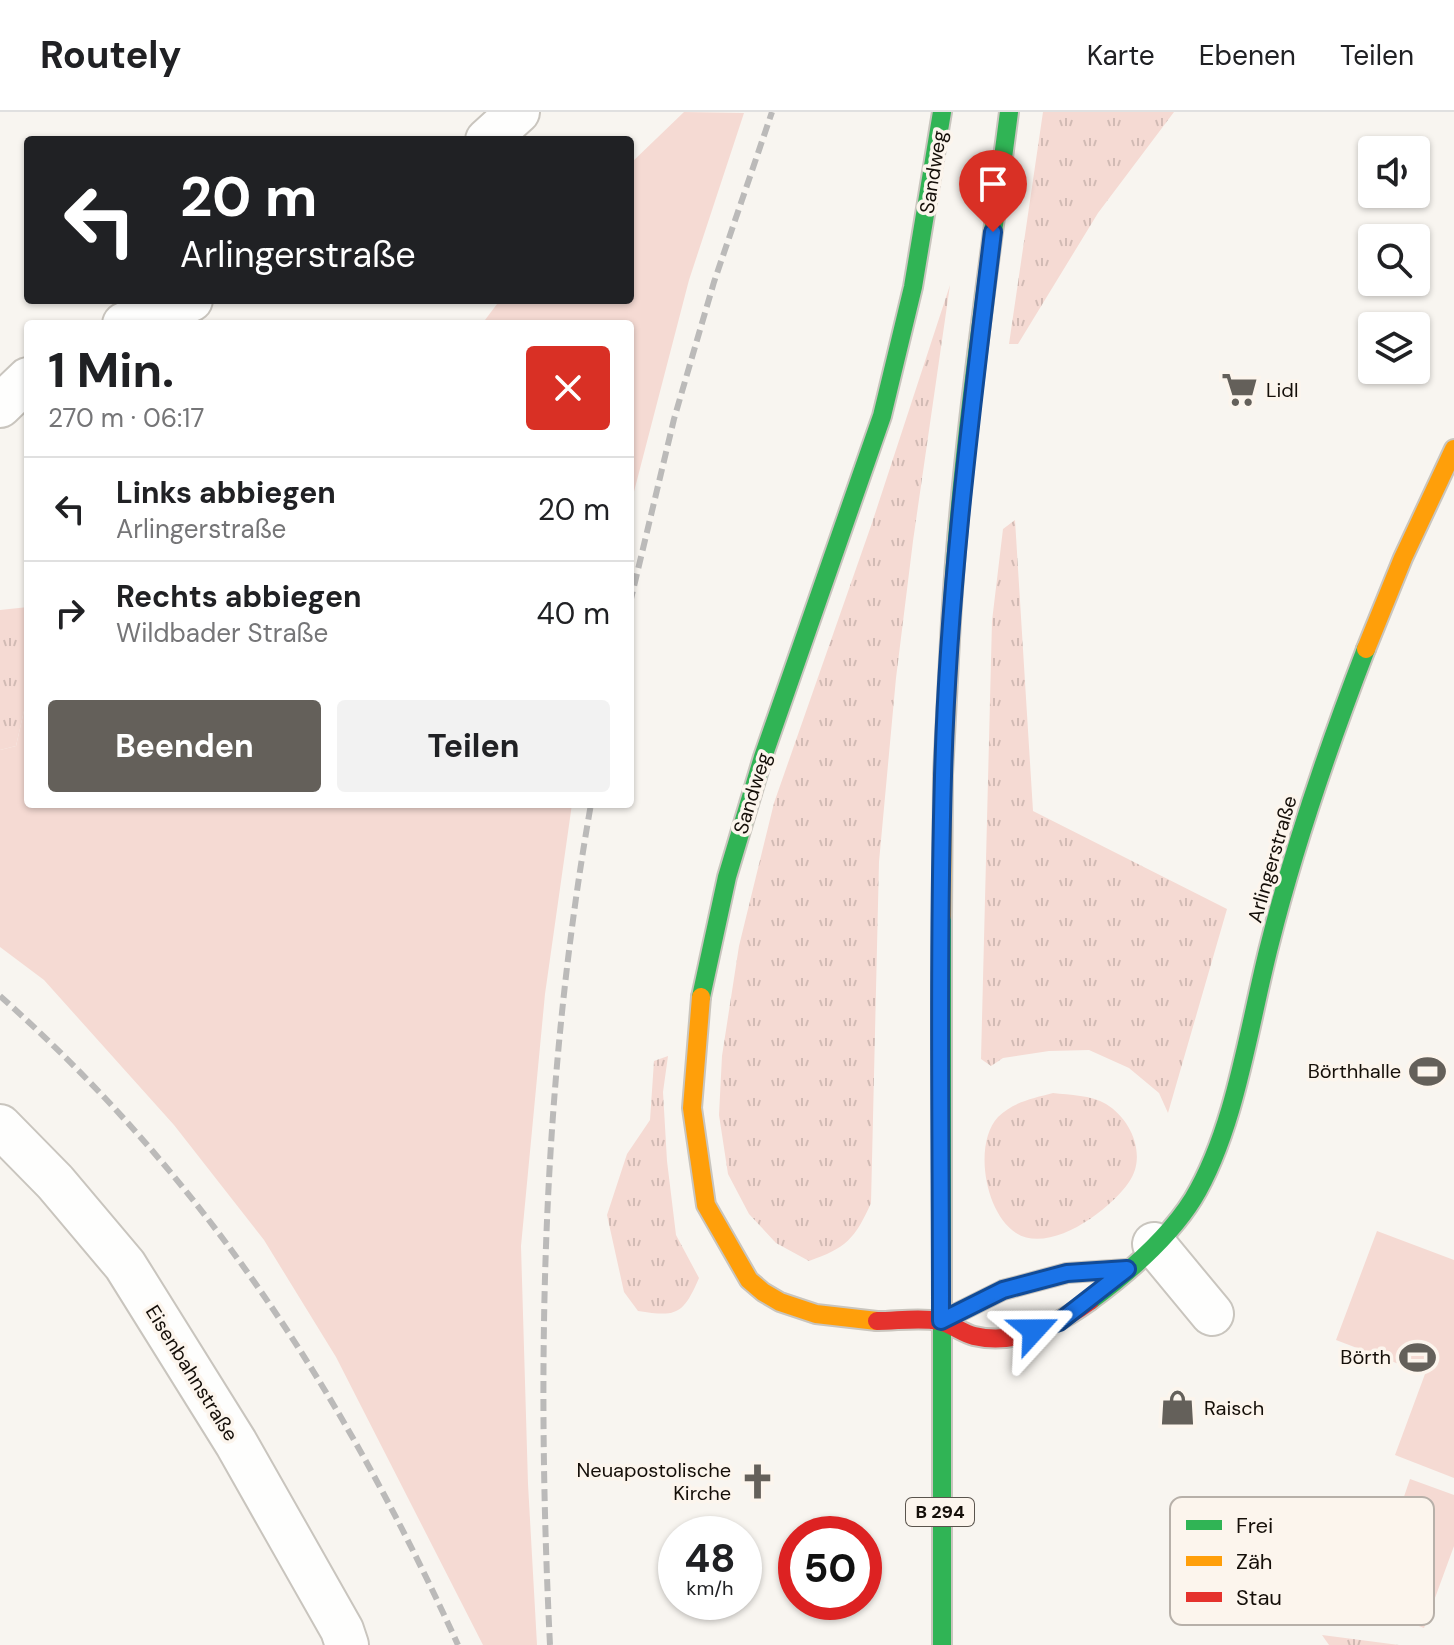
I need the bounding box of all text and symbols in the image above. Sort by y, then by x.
text: Routely [40,30,181,80]
text: Karte [1087,37,1155,74]
text: Ebenen [1199,37,1296,74]
text: Teilen [1340,37,1414,74]
street label: Sandweg [914,129,952,215]
map controls [1358,136,1430,384]
button: sound [1358,136,1430,208]
pin [959,150,1027,232]
text: 20 m [180,160,317,233]
icon: arrive [971,162,1015,206]
icon: left [48,168,152,272]
button: search [1358,224,1430,296]
text: Arlingerstraße [180,231,416,278]
button: layers [1358,312,1430,384]
text: 1 Min. [48,339,174,402]
button: close [526,346,610,430]
supermarket icon: Lidl [1221,371,1259,409]
place label: Lidl [1266,377,1298,403]
text: 270 m · 06:17 [48,401,204,435]
text: Links abbiegen [116,473,336,512]
icon: left [48,487,92,531]
text: 20 m [538,490,610,529]
text: Arlingerstraße [116,512,286,546]
text: Rechts abbiegen [116,577,361,616]
icon: right [48,591,92,635]
text: 40 m [537,594,610,633]
text: Wildbader Straße [116,616,328,650]
button: Beenden [48,700,321,792]
button: Teilen [337,700,610,792]
street label: Sandweg [727,749,777,837]
street label: Arlingerstraße [1241,792,1303,926]
sports icon: Börthhalle [1408,1052,1446,1090]
place label: Börthhalle [1308,1058,1401,1084]
position arrow [992,1288,1076,1372]
street label: Eisenbahnstraße [140,1300,244,1446]
sports icon: Börth [1398,1338,1436,1376]
place label: Börth [1340,1344,1391,1370]
shop icon: Raisch [1159,1389,1197,1427]
place label: Raisch [1204,1395,1264,1421]
place label: Neuapostolische Kirche [576,1457,731,1506]
church icon: Neuapostolische Kirche [738,1463,776,1501]
legend [1170,1497,1434,1625]
road number: B 294 [906,1498,974,1526]
text: Frei [1236,1511,1273,1540]
speed limit sign: 50 [778,1516,882,1620]
text: 48 [684,1532,736,1584]
text: Zäh [1236,1547,1273,1576]
text: km/h [686,1575,734,1601]
text: Stau [1236,1583,1282,1612]

